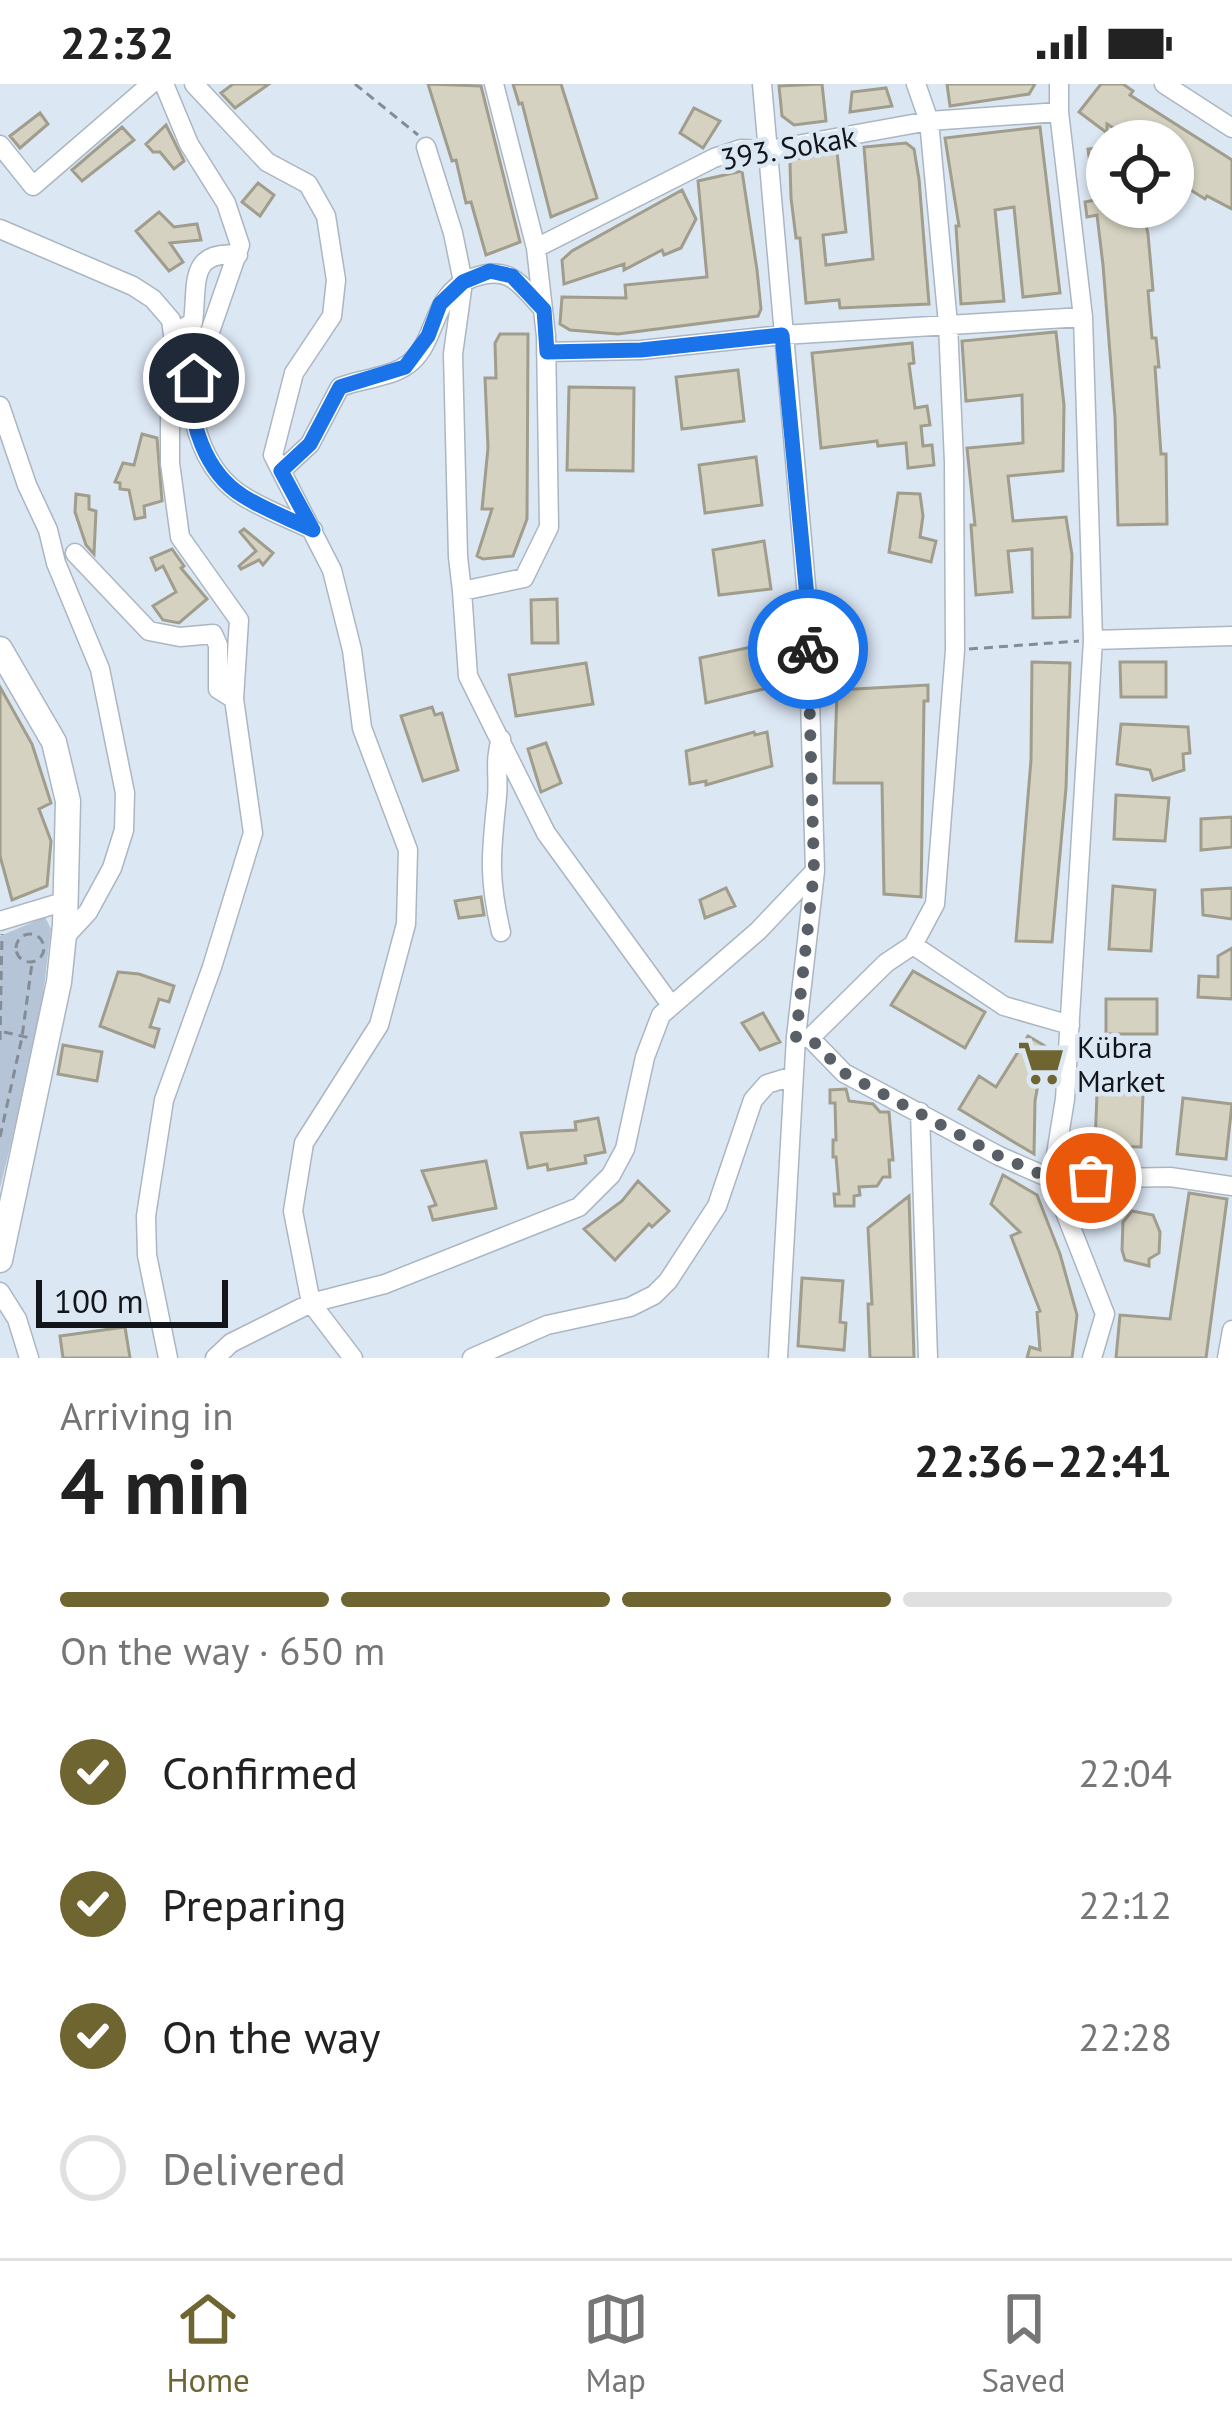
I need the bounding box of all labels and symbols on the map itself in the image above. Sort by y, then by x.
street label: 393. Sokak [717,116,859,178]
pin [143,327,245,429]
courier [748,589,868,709]
place label: Kübra Market [1077,1027,1165,1100]
supermarket icon: Kübra Market [1016,1038,1066,1088]
pin [1040,1127,1142,1229]
scale bar [36,1274,228,1327]

